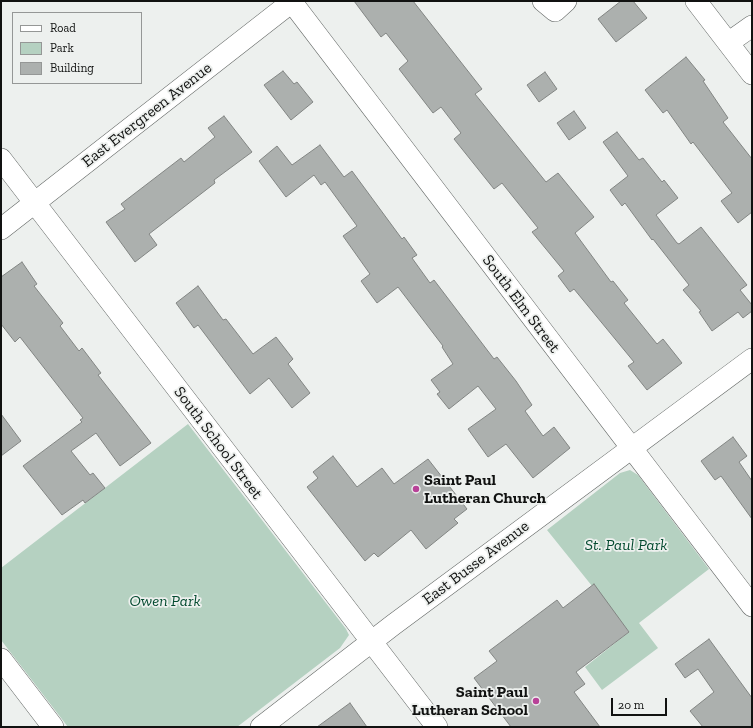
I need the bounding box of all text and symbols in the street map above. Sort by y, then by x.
legend [12,12,142,84]
text: Road [50,21,76,35]
text: Park [50,41,74,55]
street label: East Evergreen Avenue [78,58,216,172]
text: Building [50,61,94,75]
street label: South Elm Street [478,251,564,357]
street label: South School Street [170,383,266,503]
place label: Saint Paul Lutheran Church [424,470,546,508]
marker: Saint Paul Lutheran Church [411,484,421,494]
street label: East Busse Avenue [419,517,533,609]
park label: St. Paul Park [585,535,667,555]
park label: Owen Park [129,591,201,611]
place label: Saint Paul Lutheran School [412,682,528,720]
scale bar [613,690,669,716]
marker: Saint Paul Lutheran School [531,696,541,706]
text: 20 m [618,698,644,712]

